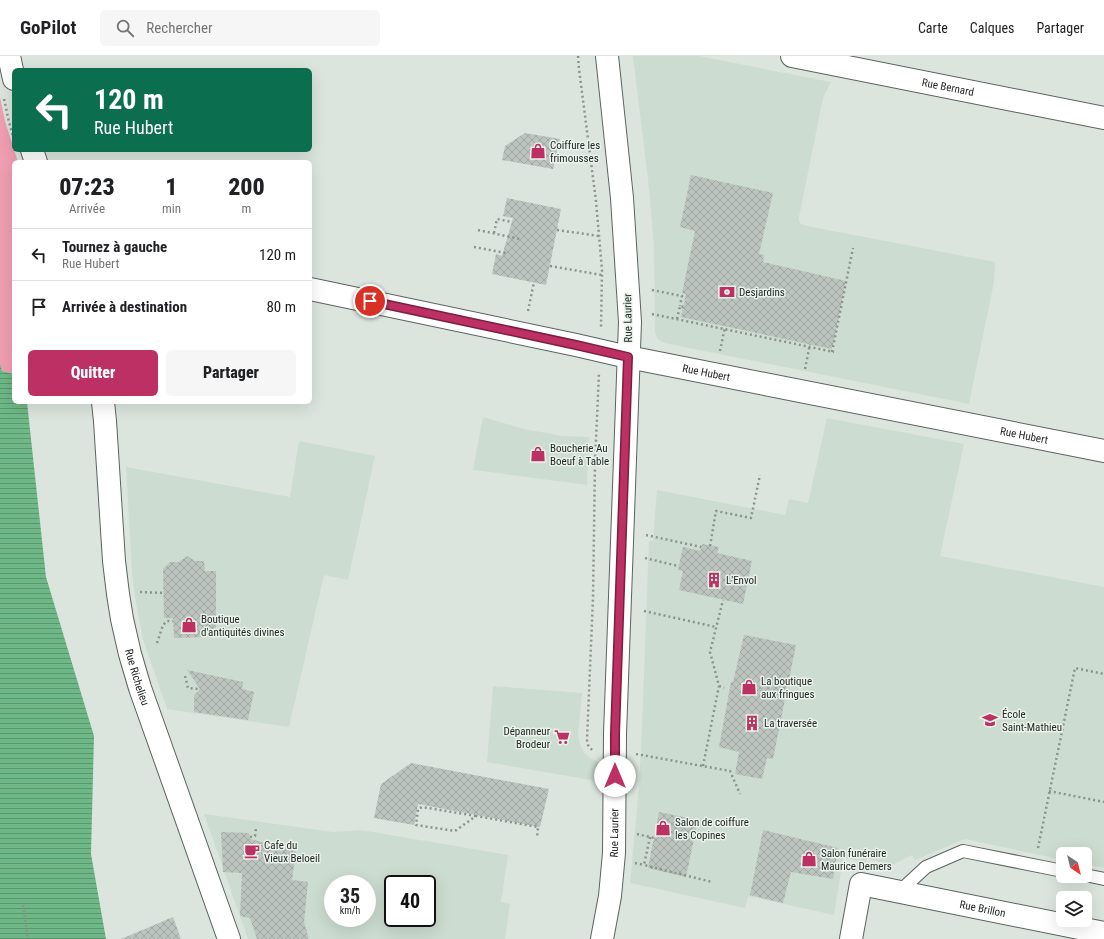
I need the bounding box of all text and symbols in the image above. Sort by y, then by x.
search box [100,10,380,46]
text: GoPilot [20,16,76,39]
icon: search [114,17,136,39]
text: Rechercher [146,19,213,37]
text: Carte [918,20,948,36]
text: Calques [970,20,1014,36]
text: Partager [1036,20,1084,36]
street label: Rue Bernard [921,75,975,99]
text: 120 m [94,83,164,116]
icon: left [28,84,80,136]
text: Rue Hubert [94,117,173,138]
place label: Coiffure les frimousses [550,139,600,165]
shop icon: Coiffure les frimousses [529,142,547,160]
text: 07:23 [59,173,115,201]
text: 1 [165,173,178,201]
text: 200 [228,173,265,201]
text: Arrivée [69,201,105,216]
text: min [162,201,181,216]
text: m [242,201,251,216]
text: Tournez à gauche [62,238,167,256]
icon: left [28,244,50,266]
text: 120 m [259,246,296,264]
text: Rue Hubert [62,256,119,271]
bank icon: Desjardins [718,283,736,301]
pin [353,284,387,318]
place label: Desjardins [739,286,785,299]
icon: arrive [359,290,381,312]
street label: Rue Laurier [621,293,635,343]
icon: arrive [28,296,50,318]
text: Arrivée à destination [62,298,187,316]
text: 80 m [266,298,296,316]
button: Quitter [28,350,158,396]
button: Partager [166,350,296,396]
street label: Rue Hubert [681,361,731,384]
street label: Rue Hubert [999,424,1049,446]
place label: Boucherie Au Boeuf à Table [550,442,609,468]
shop icon: Boucherie Au Boeuf à Table [529,445,547,463]
building icon: L'Envol [705,571,723,589]
place label: L'Envol [726,574,757,587]
place label: Boutique d'antiquités divines [201,613,285,639]
shop icon: Boutique d'antiquités divines [180,616,198,634]
street label: Rue Richelieu [123,648,152,707]
place label: La boutique aux fringues [761,675,815,701]
shop icon: La boutique aux fringues [740,678,758,696]
place label: École Saint-Mathieu [1002,708,1062,734]
school or university icon: École Saint-Mathieu [981,711,999,729]
building icon: La traversée [743,714,761,732]
place label: La traversée [764,717,817,730]
place label: Dépanneur Brodeur [503,725,551,751]
supermarket icon: Dépanneur Brodeur [553,728,571,746]
position arrow [594,755,636,797]
street label: Rue Laurier [607,808,621,858]
place label: Salon de coiffure les Copines [675,816,749,842]
shop icon: Salon de coiffure les Copines [654,819,672,837]
place label: Cafe du Vieux Beloeil [264,839,320,865]
cafe icon: Cafe du Vieux Beloeil [243,842,261,860]
place label: Salon funéraire Maurice Demers [821,847,892,873]
north arrow [1056,847,1092,883]
map controls [1056,847,1092,927]
shop icon: Salon funéraire Maurice Demers [800,850,818,868]
speed limit sign: 40 [384,875,436,927]
text: 35 [340,884,360,908]
button: layers [1056,891,1092,927]
street label: Rue Brillon [958,898,1007,920]
text: km/h [340,905,360,916]

